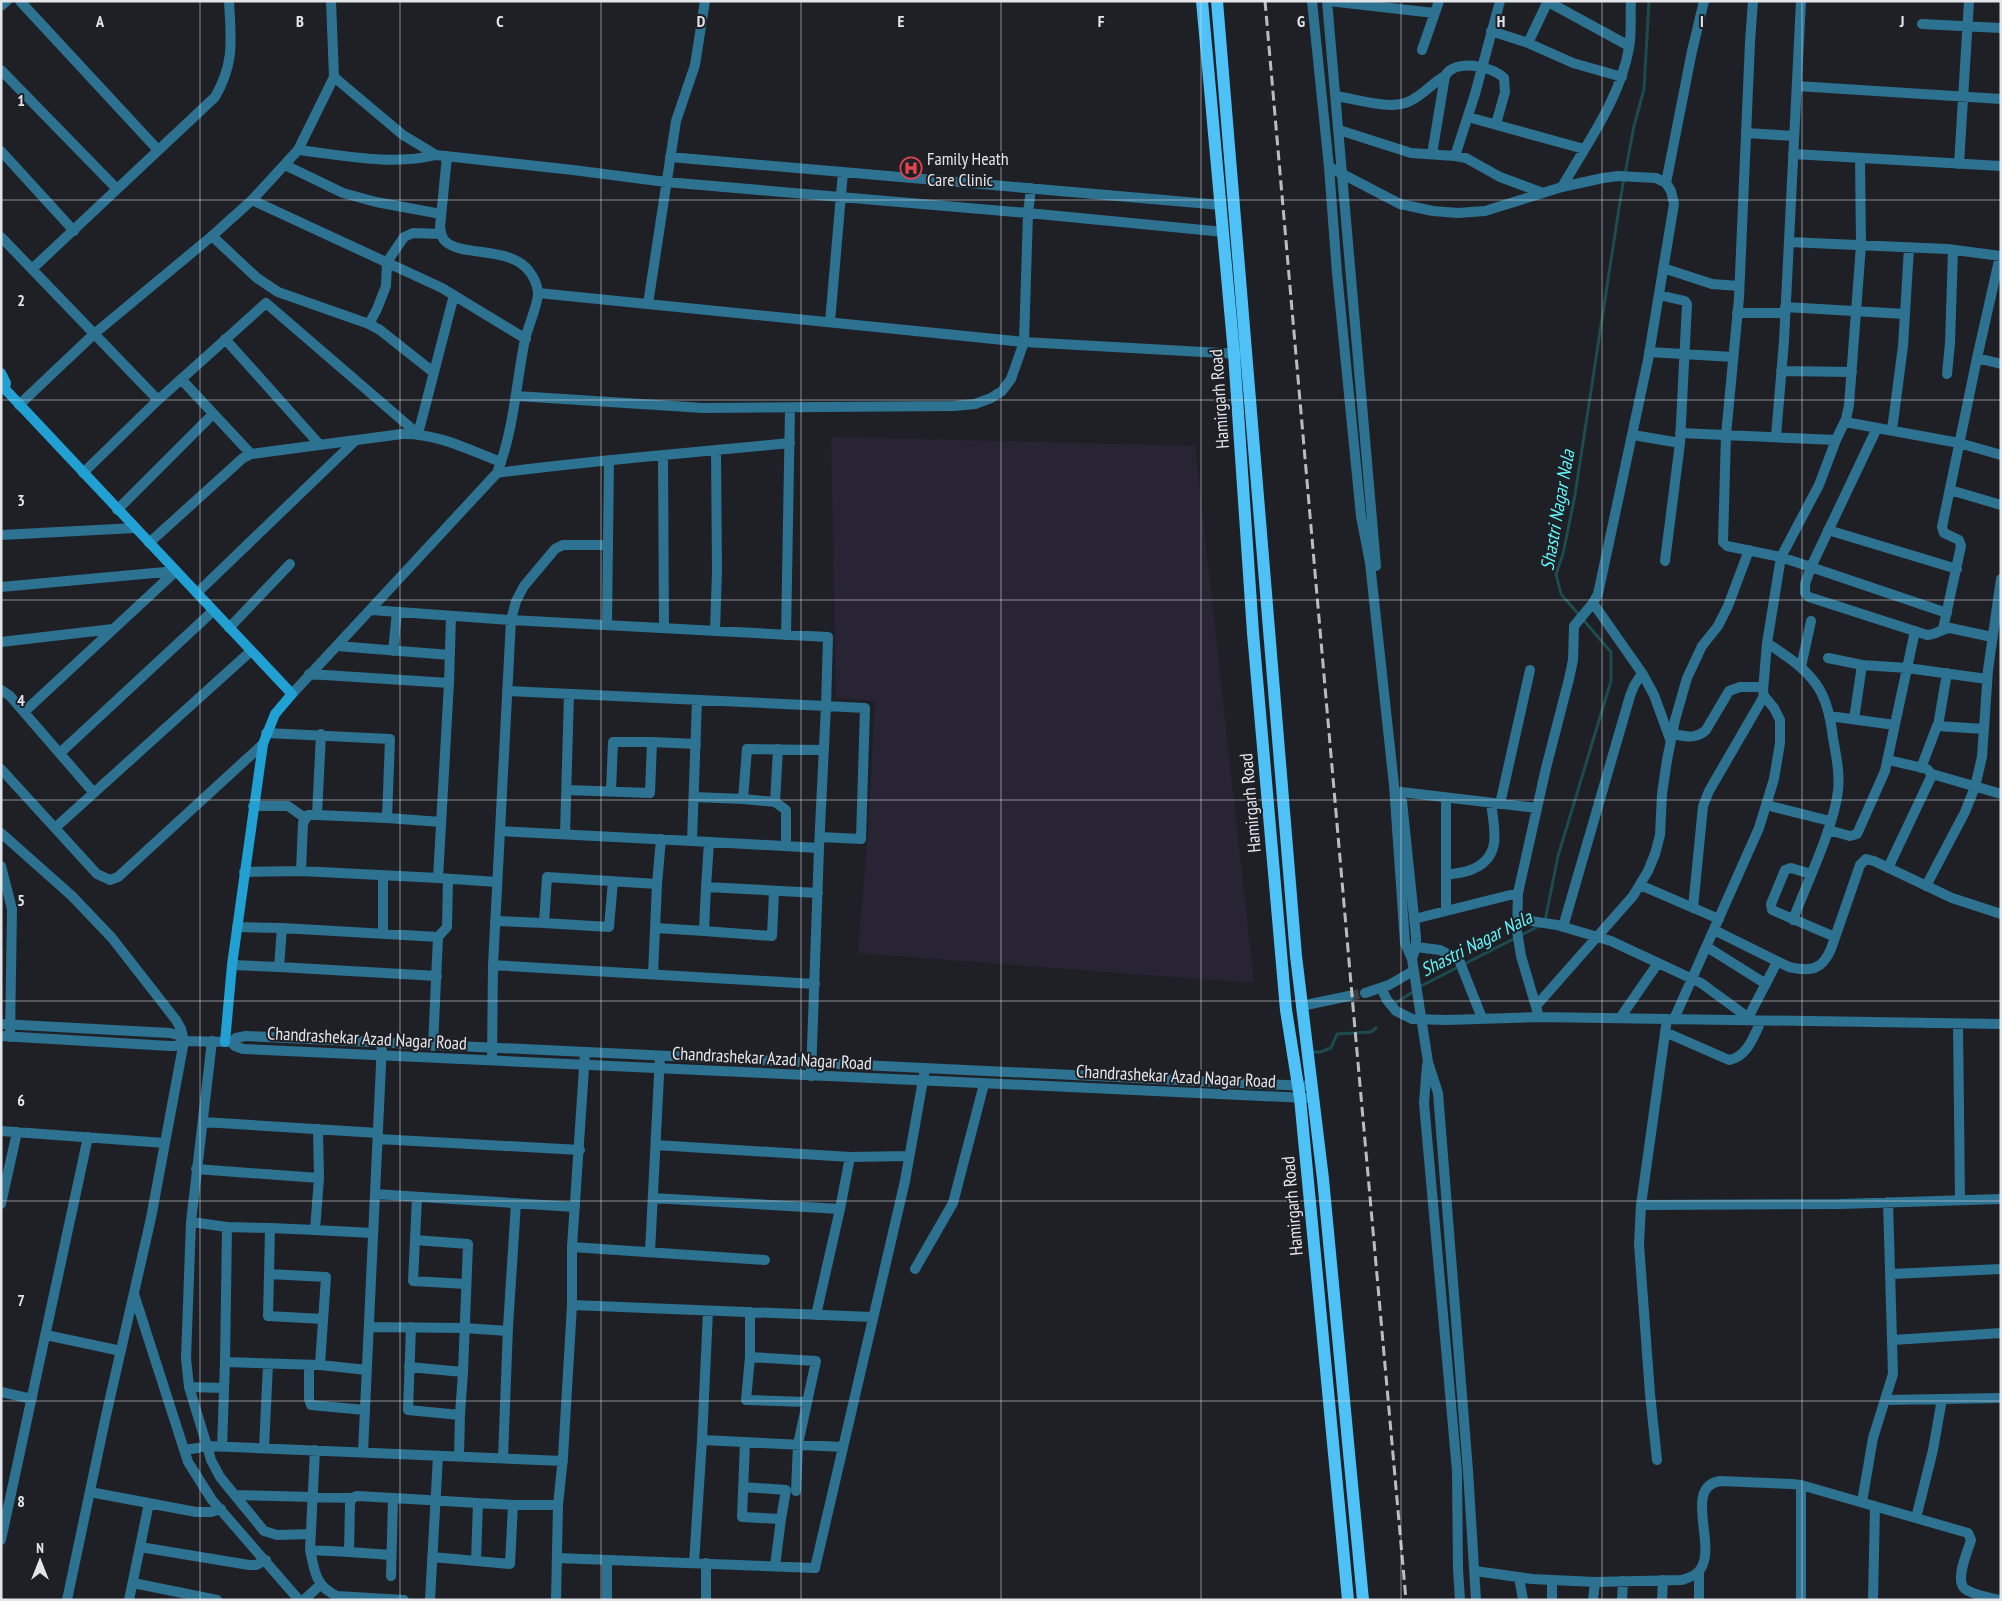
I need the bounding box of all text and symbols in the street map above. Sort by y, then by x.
text: A [95,11,105,31]
text: B [296,11,304,31]
text: C [496,11,504,31]
text: D [697,11,706,31]
text: E [898,11,905,31]
text: F [1098,11,1105,31]
text: G [1297,11,1305,31]
text: H [1497,11,1505,31]
text: I [1700,11,1704,31]
text: J [1899,11,1904,31]
text: 1 [17,90,25,110]
place label: Family Heath Care Clinic [927,147,1009,191]
hospital icon: Family Heath Care Clinic [899,156,923,180]
text: 2 [17,290,25,310]
street label: Hamirgarh Road [1204,348,1234,450]
water label: Shastri Nagar Nala [1535,447,1580,572]
text: 3 [17,490,25,510]
text: 4 [17,690,25,710]
street label: Hamirgarh Road [1234,752,1266,854]
text: 5 [17,890,25,910]
water label: Shastri Nagar Nala [1416,904,1537,981]
street label: Chandrashekar Azad Nagar Road [267,1021,467,1055]
street label: Chandrashekar Azad Nagar Road [672,1041,872,1075]
street label: Chandrashekar Azad Nagar Road [1076,1059,1276,1093]
text: 6 [17,1090,25,1110]
street label: Hamirgarh Road [1276,1155,1308,1257]
text: 7 [17,1290,25,1310]
text: 8 [17,1491,25,1511]
north arrow [15,1536,65,1586]
text: N [36,1539,44,1557]

